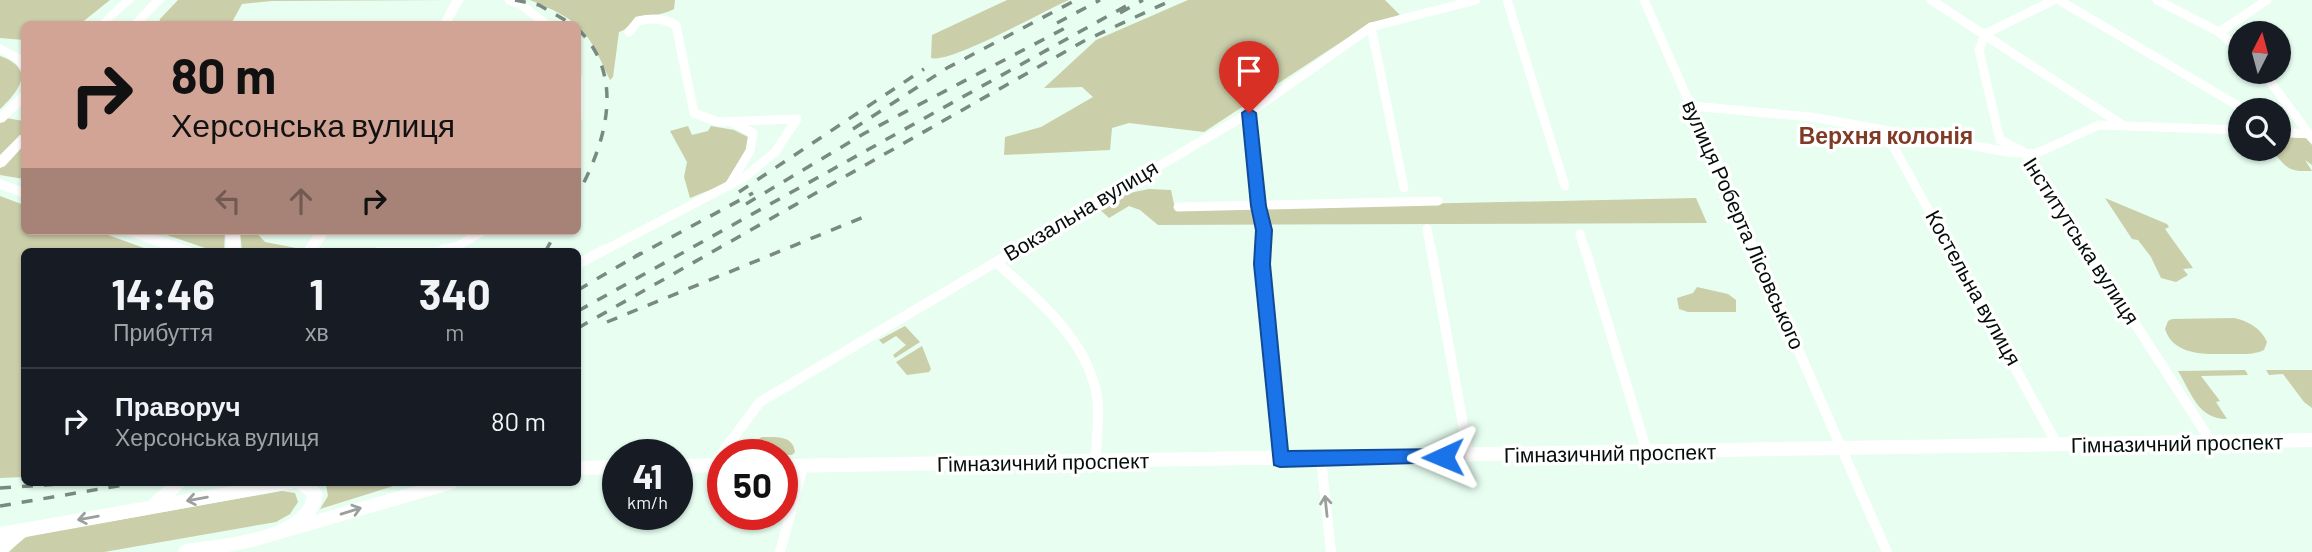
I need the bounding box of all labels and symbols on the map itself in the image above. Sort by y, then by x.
north arrow [2228,21,2291,84]
pin [1219,41,1279,113]
street label: вулиця Роберта Лісовського [1678,96,1811,353]
district label: Верхня колонія [1799,121,1973,149]
street label: Інститутська вулиця [2019,152,2146,328]
street label: Вокзальна вулиця [999,154,1162,266]
street label: Костельна вулиця [1921,205,2027,369]
position arrow [1406,420,1480,494]
street label: Гімназичний проспект [2071,428,2284,457]
street label: Гімназичний проспект [1504,438,1717,467]
speed limit sign: 50 [707,439,798,530]
street label: Гімназичний проспект [937,447,1150,476]
one-way arrow [186,492,209,506]
one-way arrow [1320,495,1333,517]
one-way arrow [340,503,362,516]
one-way arrow [77,512,100,526]

